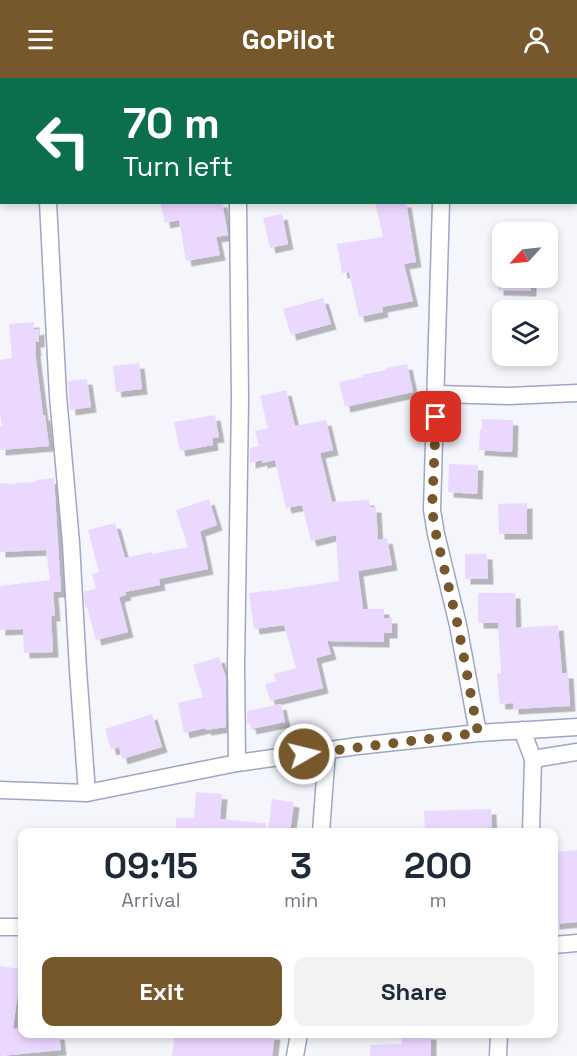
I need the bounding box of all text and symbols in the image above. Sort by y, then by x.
text: GoPilot [242,22,335,57]
icon: menu [24,23,57,56]
icon: person [520,23,553,56]
text: 70 m [123,97,220,150]
icon: left [24,102,102,180]
text: Turn left [123,149,233,184]
north arrow [492,222,558,288]
map controls [492,222,558,366]
button: layers [492,300,558,366]
pin [410,391,461,442]
icon: arrive [419,400,452,433]
position arrow [272,722,336,786]
text: 09:15 [104,843,198,889]
text: 3 [290,843,312,889]
text: 200 [404,843,472,889]
text: Arrival [121,887,181,913]
text: min [284,887,318,913]
text: m [430,887,447,913]
button: Exit [42,957,282,1026]
button: Share [294,957,534,1026]

